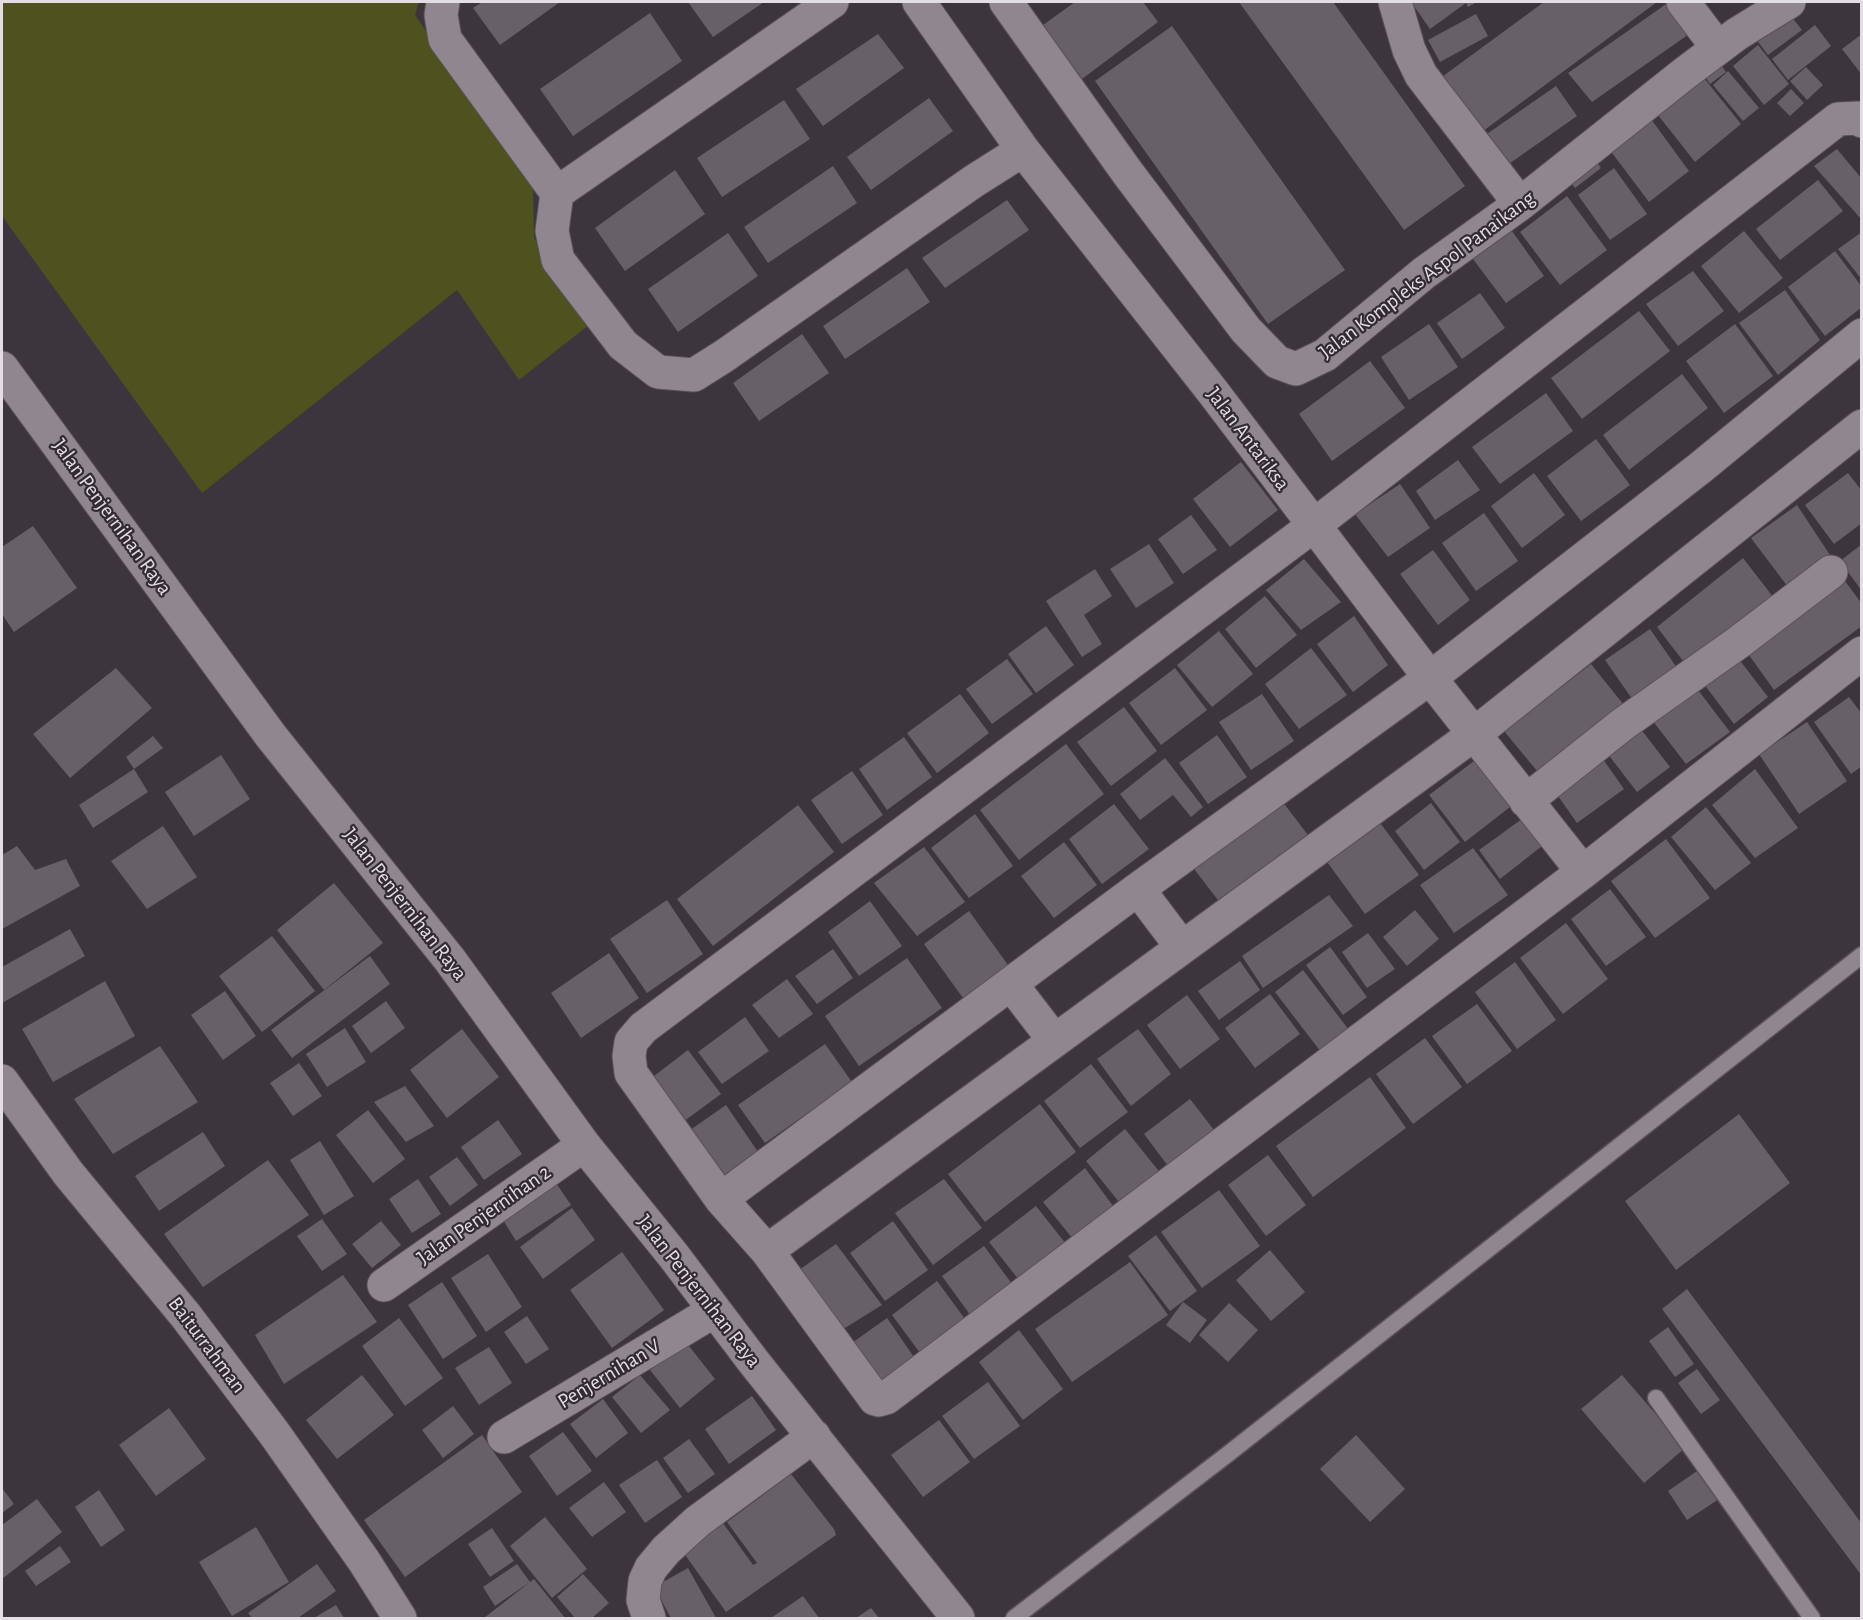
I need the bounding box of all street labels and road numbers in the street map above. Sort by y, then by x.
street label: Jalan Kompleks Aspol Panaikang [1314,186,1540,364]
street label: Jalan Antariksa [1201,382,1295,496]
street label: Jalan Penjernihan Raya [47,434,177,600]
street label: Jalan Penjernihan Raya [338,823,472,985]
street label: Jalan Penjernihan 2 [412,1159,556,1271]
street label: Jalan Penjernihan Raya [632,1210,766,1372]
street label: Baiturrahman [163,1292,251,1398]
street label: Penjernihan V [553,1334,665,1414]

